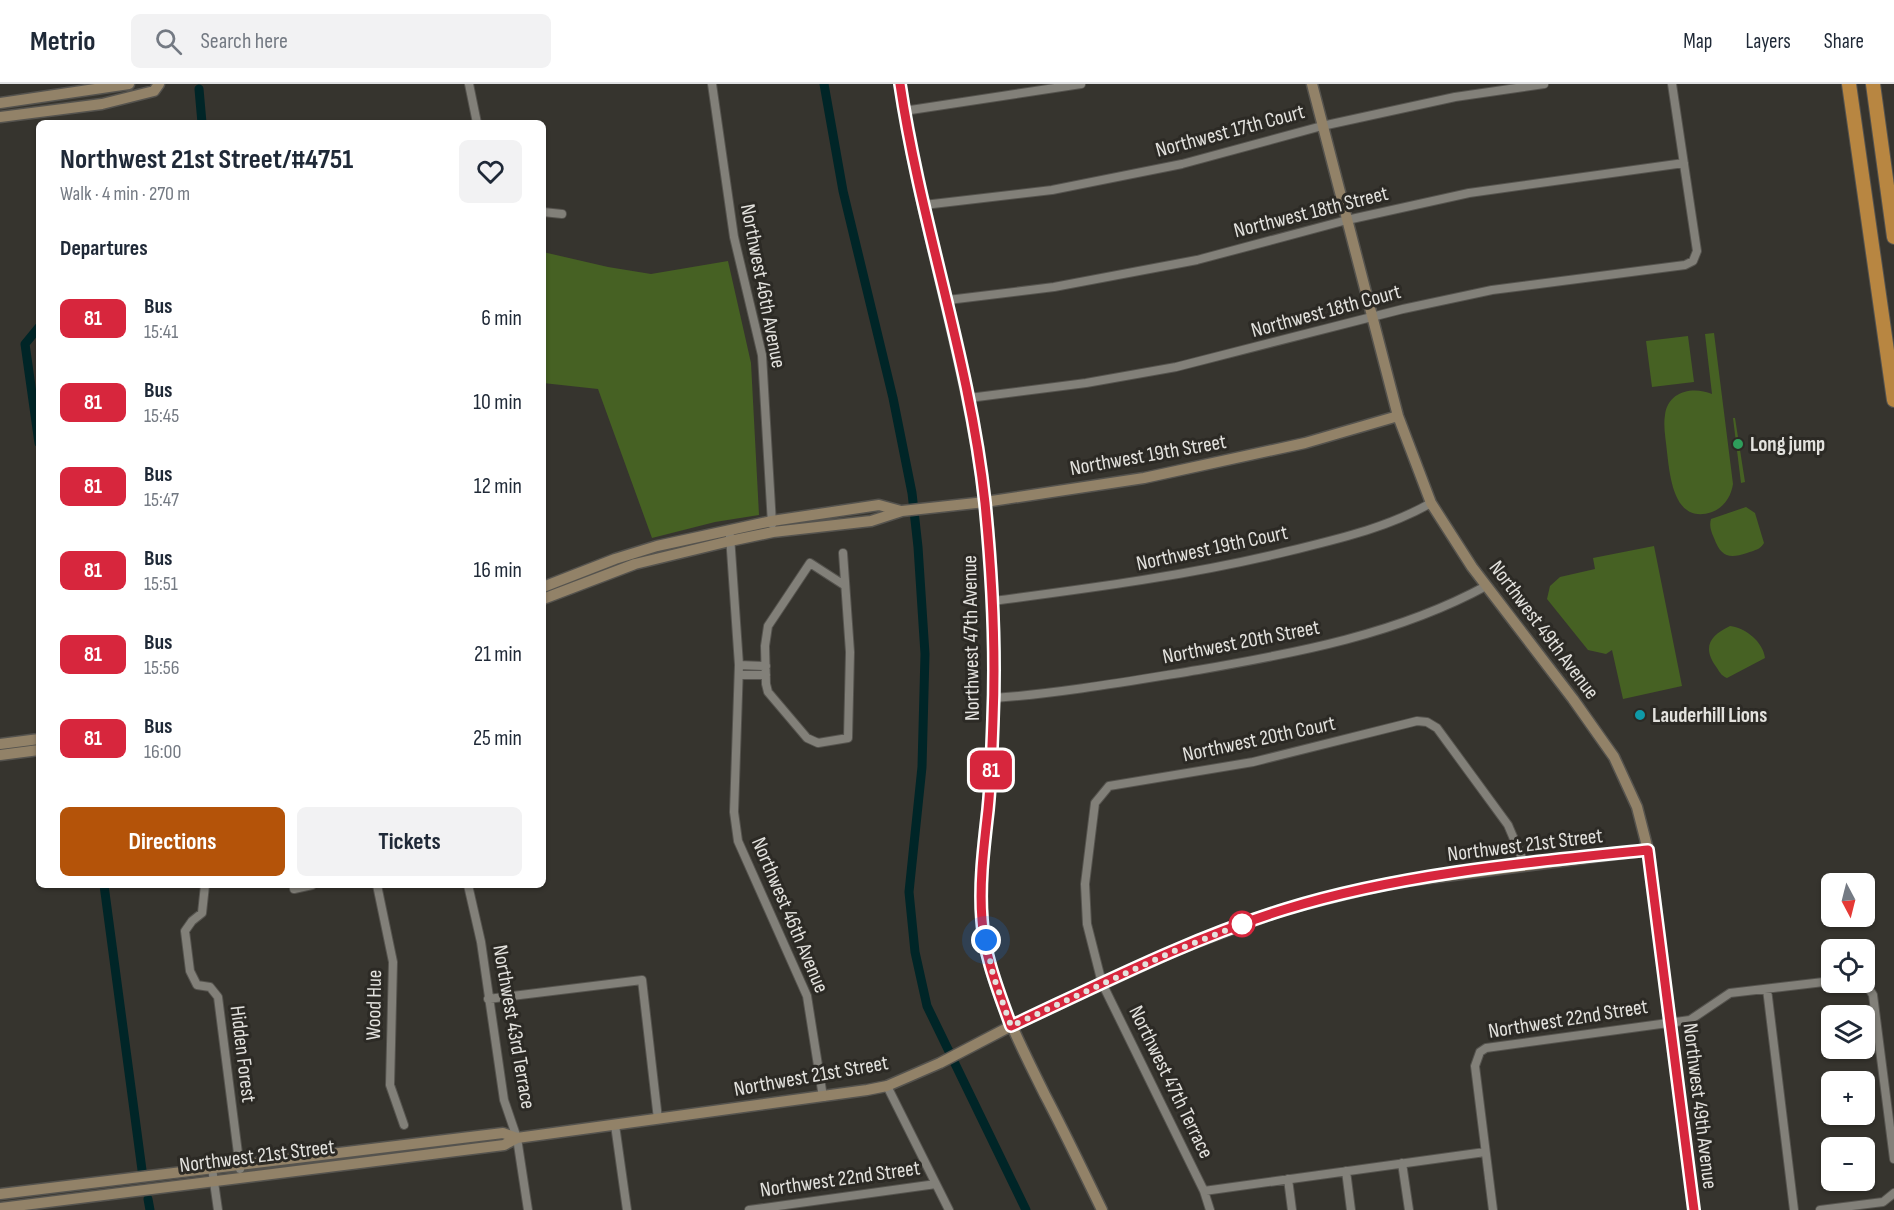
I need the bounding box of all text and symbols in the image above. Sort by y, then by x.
search box [131,14,551,68]
text: Metrio [30,25,95,58]
icon: search [152,25,185,58]
text: Search here [200,28,288,55]
text: Map [1683,29,1712,54]
text: Layers [1745,29,1791,54]
text: Share [1824,29,1864,54]
street label: Northwest 17th Court [1153,99,1307,163]
button: heart [459,140,522,203]
text: Northwest 21st Street/#4751 [60,143,353,176]
street label: Northwest 18th Street [1231,181,1391,243]
text: Walk · 4 min · 270 m [60,182,190,206]
street label: Northwest 46th Avenue [735,202,791,370]
text: Departures [60,235,148,262]
street label: Northwest 18th Court [1248,279,1404,343]
text: Bus [144,293,173,320]
text: 6 min [481,305,522,332]
text: 81 [84,306,102,331]
text: 15:41 [144,320,178,344]
text: Bus [144,377,173,404]
text: 10 min [473,389,522,416]
text: 81 [84,390,102,415]
text: 15:45 [144,404,179,428]
street label: Northwest 19th Street [1068,429,1228,481]
place label: Long jump [1750,432,1825,457]
marker: Long jump [1731,437,1745,451]
text: Bus [144,461,173,488]
text: 12 min [474,473,522,500]
text: 81 [84,474,102,499]
text: 15:47 [144,488,179,512]
street label: Northwest 19th Court [1134,520,1290,576]
text: Bus [144,545,173,572]
street label: Northwest 47th Avenue [957,555,985,721]
street label: Northwest 49th Avenue [1484,556,1604,704]
text: 16 min [474,557,522,584]
text: 81 [84,558,102,583]
text: 15:51 [144,572,178,596]
street label: Northwest 20th Street [1160,615,1322,669]
text: Bus [144,629,173,656]
text: 21 min [474,641,522,668]
text: 81 [84,642,102,667]
text: 15:56 [144,656,180,680]
place label: Lauderhill Lions [1652,703,1767,728]
marker: Lauderhill Lions [1633,708,1647,722]
street label: Northwest 20th Court [1180,711,1338,767]
text: Bus [144,713,173,740]
text: 25 min [473,725,522,752]
text: 81 [84,726,102,751]
text: 16:00 [144,740,181,764]
line badge: 81 [964,750,1018,790]
text: 81 [982,758,1000,783]
button: Directions [60,807,285,876]
button: Tickets [297,807,522,876]
street label: Northwest 21st Street [1446,823,1604,867]
street label: Northwest 46th Avenue [746,833,834,997]
north arrow [1821,873,1875,927]
map controls [1821,873,1875,1191]
unlabelled marker [1229,911,1255,937]
your location [971,925,1001,955]
button: locate [1821,939,1875,993]
street label: Northwest 43rd Terrace [487,943,541,1111]
street label: Wood Hue [361,969,387,1041]
street label: Northwest 22nd Street [1486,994,1650,1044]
street label: Northwest 47th Terrace [1123,1002,1219,1162]
street label: Hidden Forest [225,1004,261,1104]
button: layers [1821,1005,1875,1059]
street label: Northwest 49th Avenue [1677,1022,1723,1190]
street label: Northwest 21st Street [732,1050,890,1102]
button: + [1821,1071,1875,1125]
street label: Northwest 21st Street [178,1134,336,1178]
button: − [1821,1137,1875,1191]
street label: Northwest 22nd Street [758,1155,922,1203]

